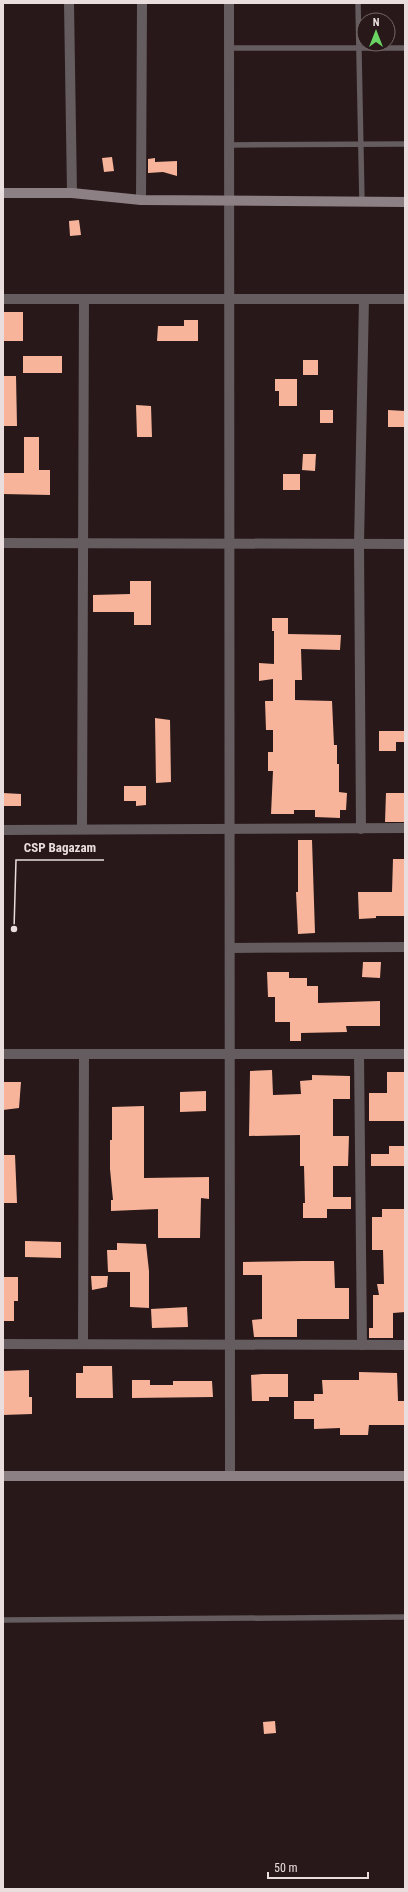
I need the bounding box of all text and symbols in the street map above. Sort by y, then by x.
north arrow [356,12,396,52]
text: N [373,16,380,29]
callout: CSP Bagazam [16,835,104,860]
text: CSP Bagazam [24,840,96,855]
scale bar [268,1854,368,1880]
text: 50 m [274,1861,298,1875]

